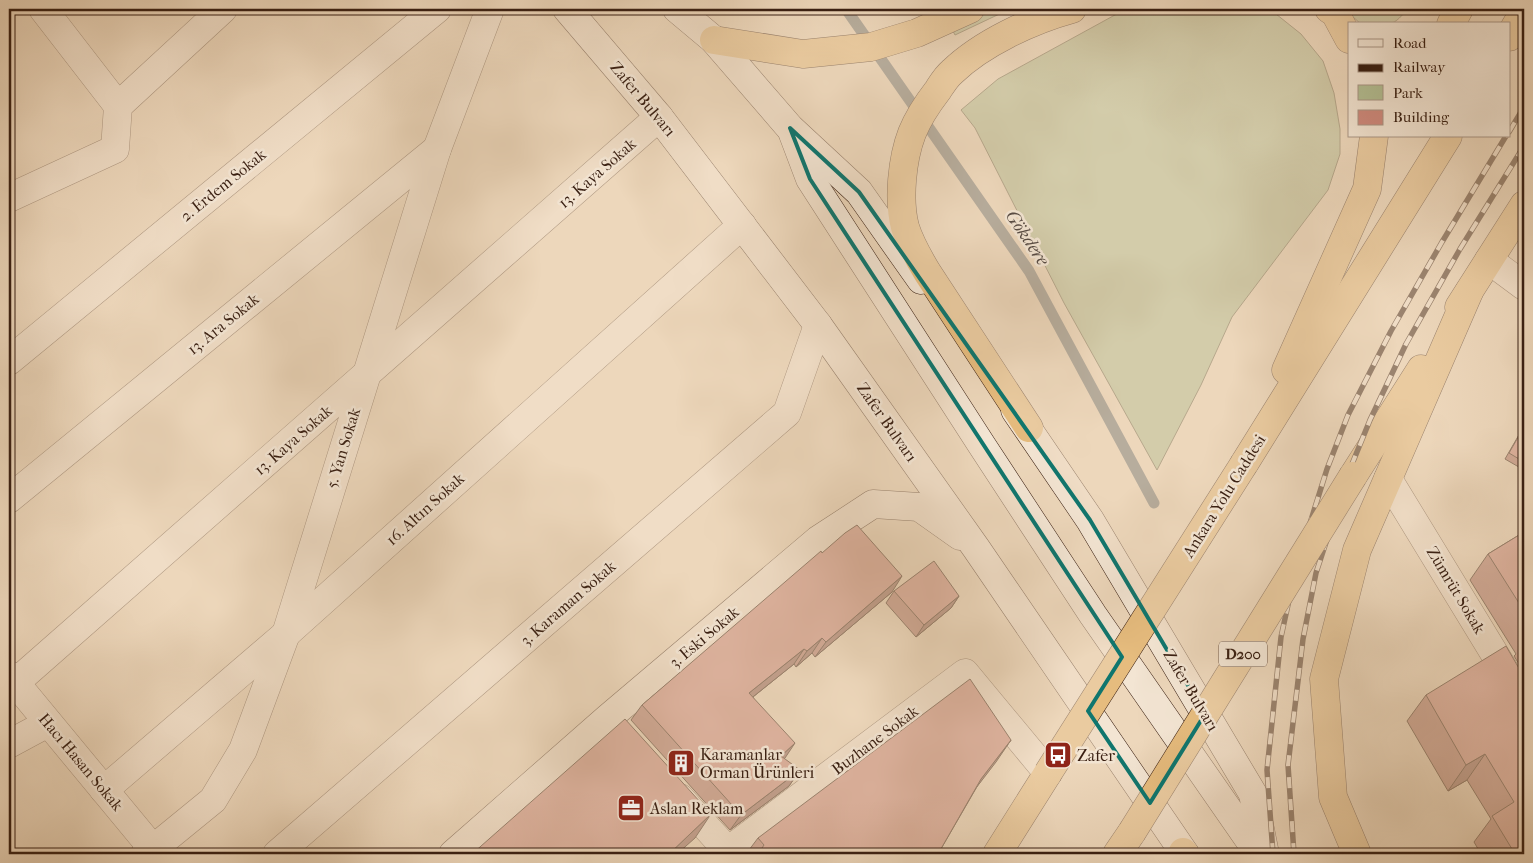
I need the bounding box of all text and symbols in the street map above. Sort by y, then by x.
legend [1348,22,1510,138]
text: Road [1393,34,1427,52]
street label: Zafer Bulvarı [606,58,680,141]
text: Railway [1393,58,1446,76]
text: Park [1393,84,1423,102]
text: Building [1393,108,1450,126]
street label: 13. Kaya Sokak [554,134,640,212]
street label: 2. Erdem Sokak [176,144,270,225]
water label: Gökdere [1001,206,1054,270]
street label: 13. Ara Sokak [183,289,263,359]
street label: Zafer Bulvarı [853,379,921,465]
street label: 13. Kaya Sokak [250,401,336,479]
street label: 5. Yan Sokak [322,405,364,491]
street label: Ankara Yolu Caddesi [1178,431,1270,562]
street label: 16. Altın Sokak [382,468,469,549]
street label: Zümrüt Sokak [1423,543,1490,638]
street label: 3. Karaman Sokak [516,556,620,650]
street label: 3. Eski Sokak [665,602,743,672]
road number: D200 [1219,642,1267,666]
street label: Zafer Bulvarı [1159,646,1223,735]
street label: Buzhane Sokak [828,701,923,779]
street label: Hacı Hasan Sokak [35,709,128,815]
bus stop icon: Zafer [1043,740,1073,770]
place label: Karamanlar Orman Ürünleri [700,745,815,782]
place label: Zafer [1077,746,1115,765]
building icon: Karamanlar Orman Ürünleri [666,748,696,778]
office icon: Aslan Reklam [616,793,646,823]
place label: Aslan Reklam [649,799,744,818]

